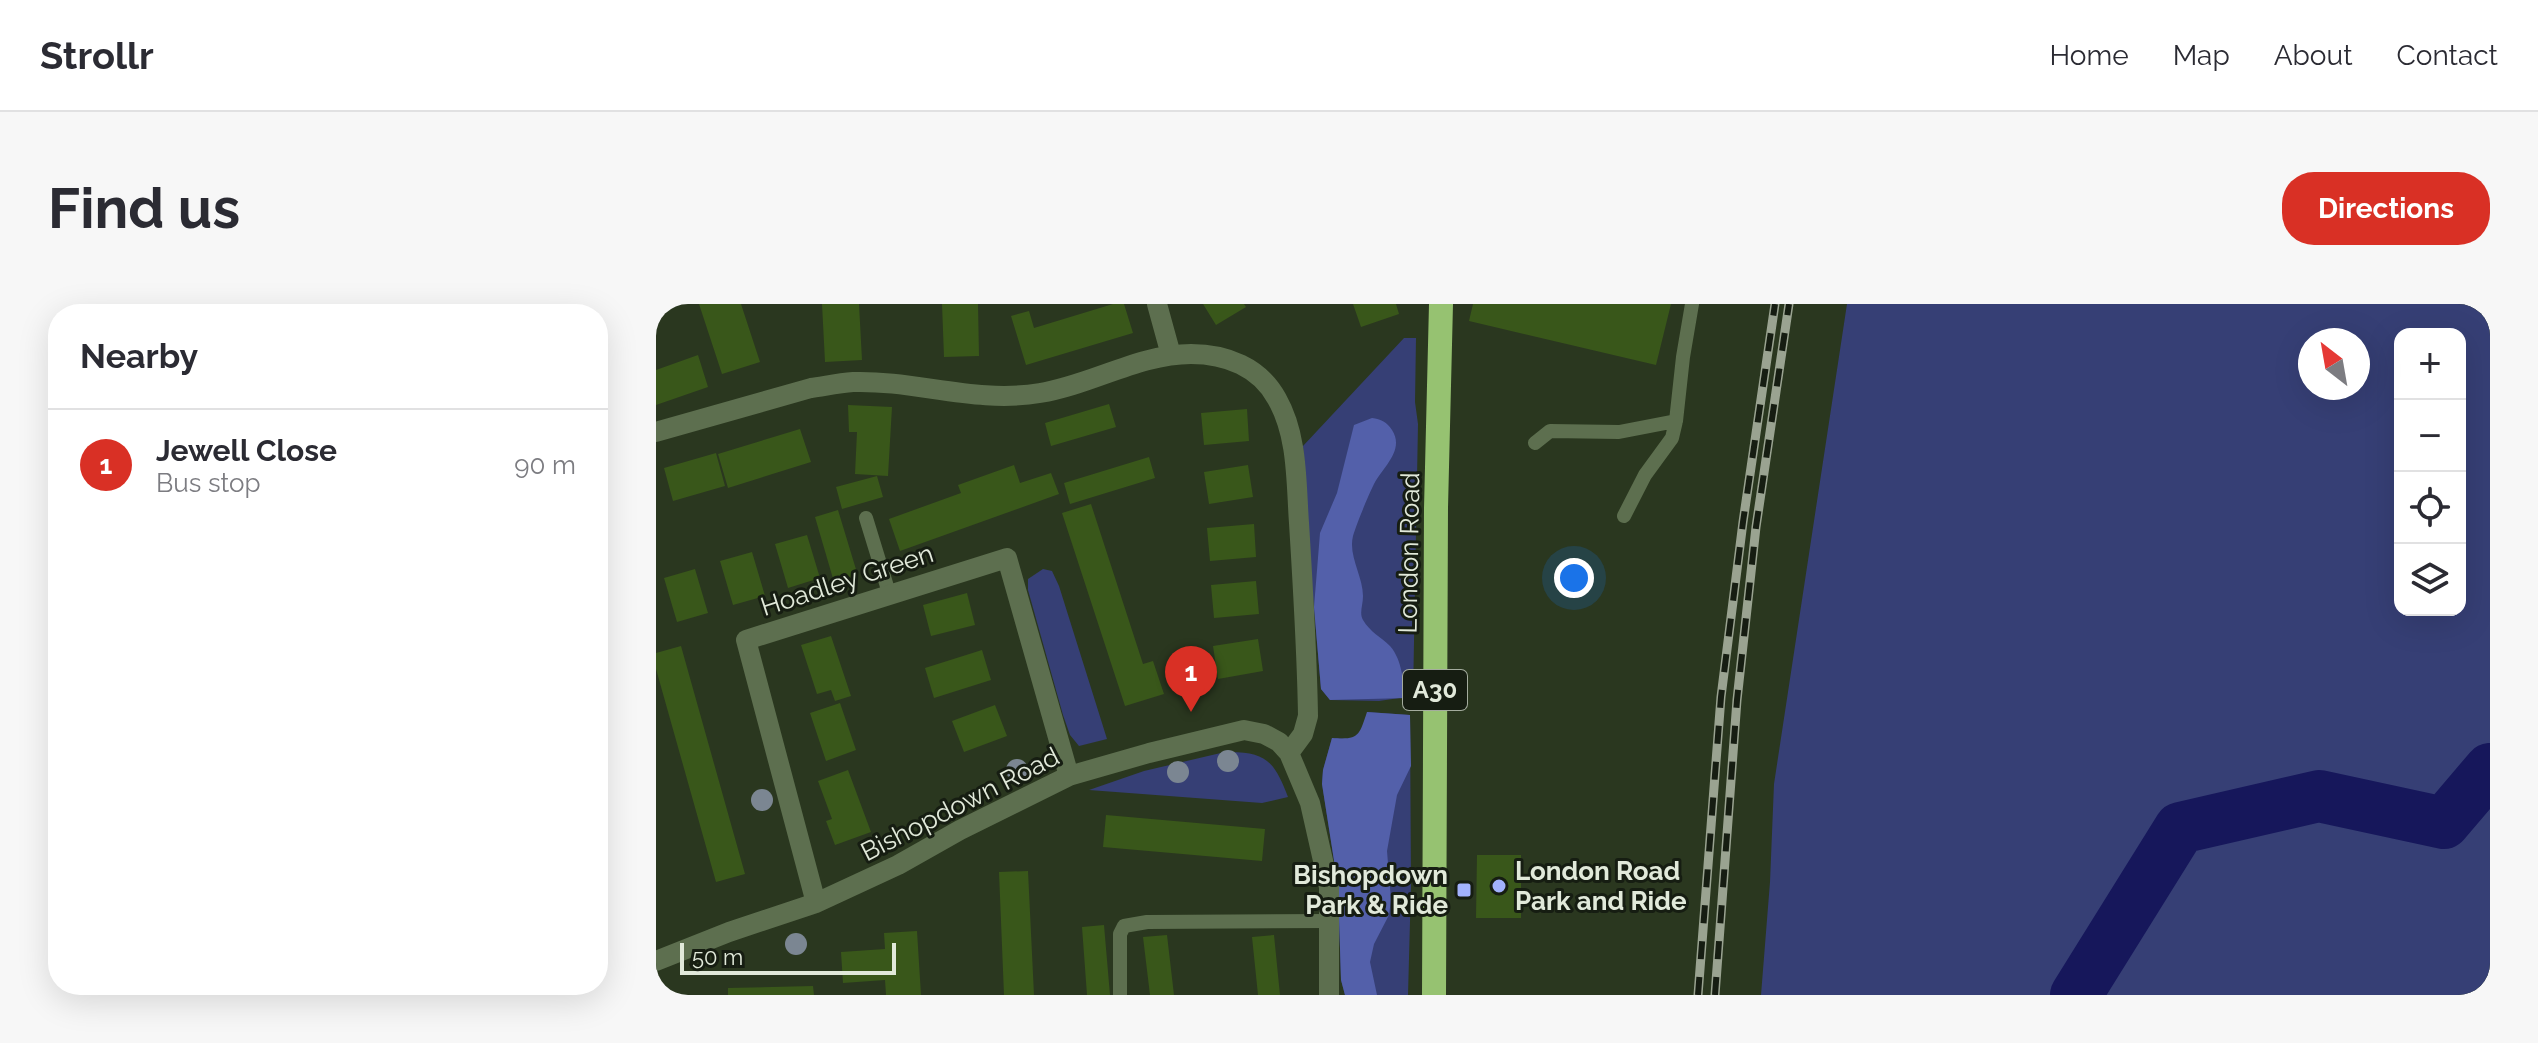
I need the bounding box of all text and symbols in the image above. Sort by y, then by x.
text: Strollr [40,33,154,78]
text: Home [2049,39,2129,72]
text: Map [2173,39,2230,72]
text: About [2274,39,2353,72]
text: Contact [2397,39,2498,72]
button: Directions [2282,172,2490,245]
text: Find us [48,175,240,241]
north arrow [2298,328,2370,400]
map controls [2394,328,2466,616]
button: + [2394,328,2466,400]
text: Nearby [80,336,198,376]
button: − [2394,400,2466,472]
text: Jewell Close [156,433,337,468]
text: 1 [100,450,112,480]
text: 90 m [514,450,576,480]
text: Bus stop [156,468,261,498]
street label: London Road [1393,472,1425,634]
button: locate [2394,472,2466,544]
street label: Hoadley Green [757,538,937,622]
button: layers [2394,544,2466,616]
your location [1554,558,1594,598]
pin: 1 [1165,646,1217,712]
road number: A30 [1403,670,1467,710]
street label: Bishopdown Road [856,741,1064,867]
place label: London Road Park and Ride [1515,856,1687,916]
place label: Bishopdown Park & Ride [1293,860,1448,920]
marker: London Road Park and Ride [1490,877,1508,895]
marker: Bishopdown Park & Ride [1455,881,1473,899]
scale bar [680,939,896,975]
text: 50 m [692,944,743,970]

